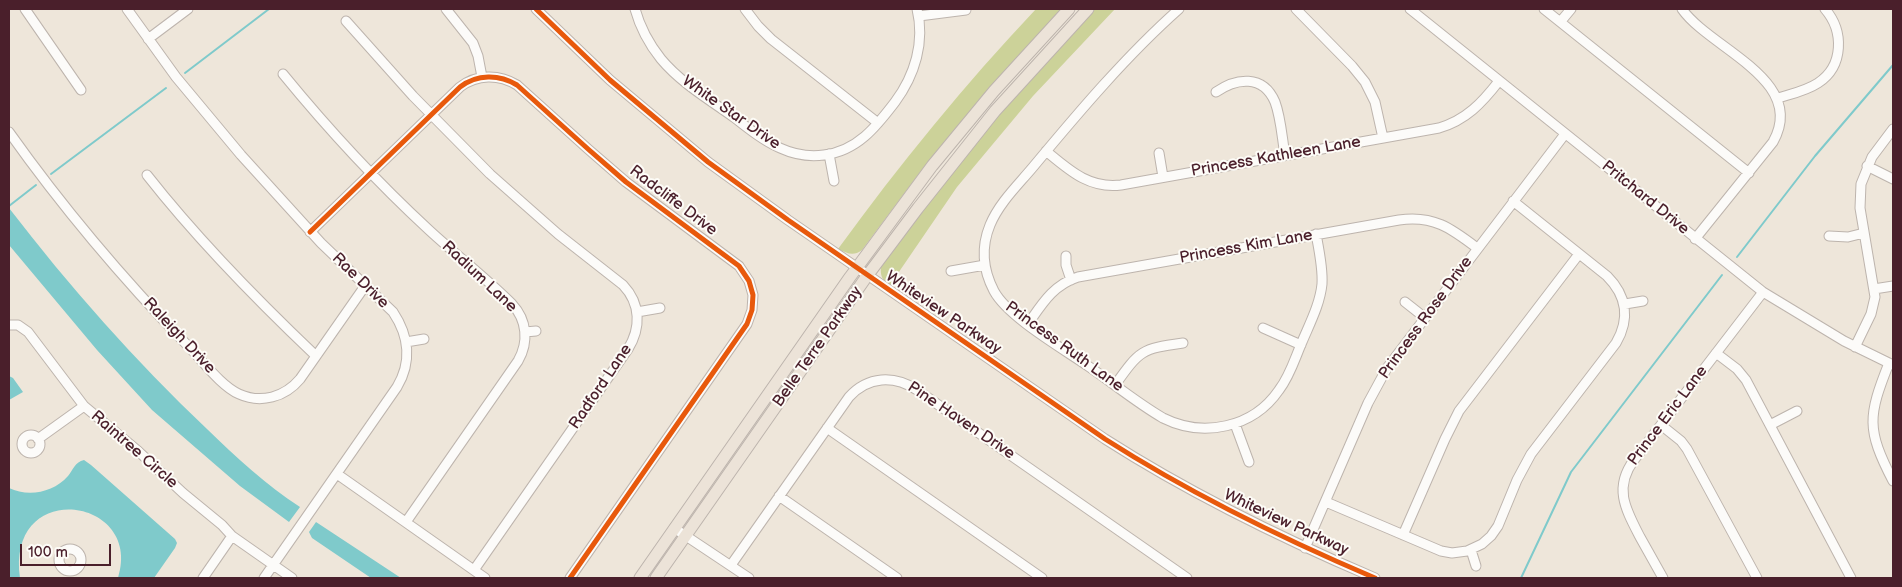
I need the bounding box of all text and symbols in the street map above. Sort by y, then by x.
street label: White Star Drive [678,72,784,154]
street label: Princess Kathleen Lane [1190,133,1362,181]
street label: Pritchard Drive [1597,157,1693,239]
street label: Radcliffe Drive [625,162,721,240]
street label: Princess Kim Lane [1178,226,1314,268]
street label: Radium Lane [437,237,521,317]
street label: Rae Drive [327,249,393,313]
street label: Princess Rose Drive [1375,253,1477,383]
street label: Whiteview Parkway [882,267,1004,359]
street label: Belle Terre Parkway [769,283,867,411]
street label: Raleigh Drive [139,294,219,378]
street label: Princess Ruth Lane [1001,298,1127,396]
street label: Radford Lane [566,341,636,433]
street label: Prince Eric Lane [1624,362,1712,470]
street label: Pine Haven Drive [904,378,1018,464]
street label: Raintree Circle [87,407,181,493]
street label: Whiteview Parkway [1221,486,1351,560]
scale bar [22,534,114,566]
text: 100 m [28,543,68,562]

